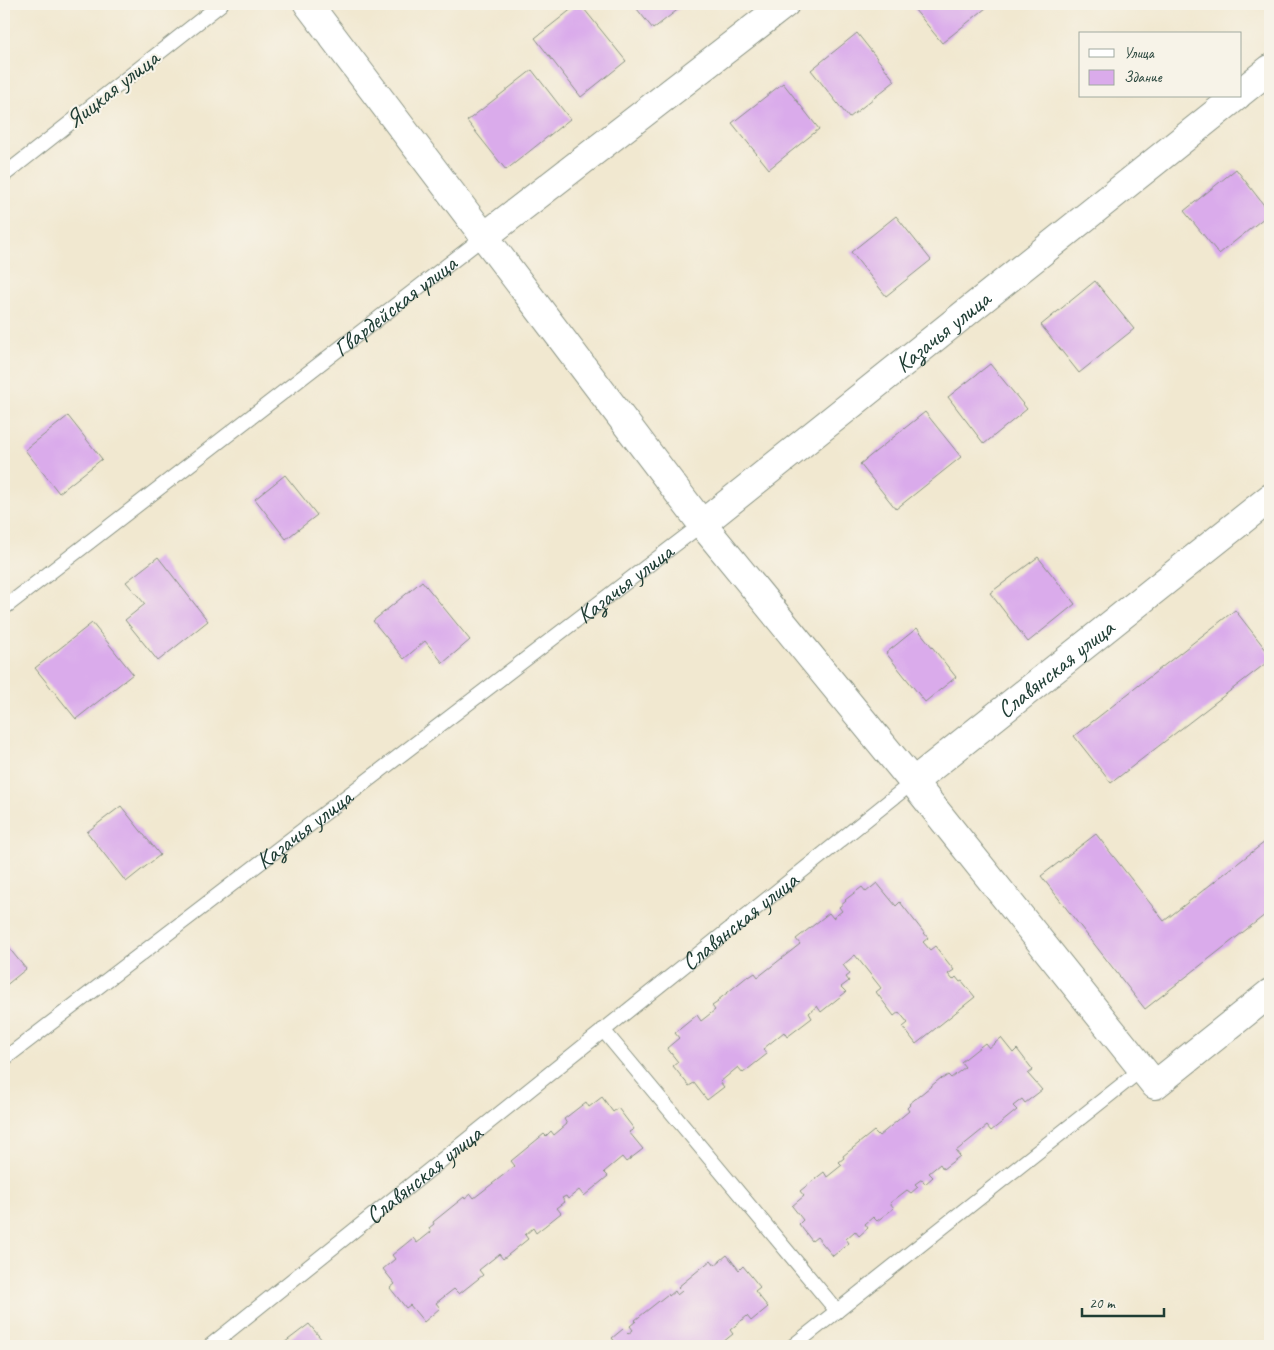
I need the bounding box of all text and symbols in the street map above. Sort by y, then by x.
legend [1079,32,1242,98]
street label: Яицкая улица [59,42,166,135]
text: Улица [1124,44,1155,63]
text: Здание [1124,68,1163,87]
street label: Гвардейская улица [327,248,464,363]
street label: Казачья улица [889,283,998,379]
street label: Казачья улица [570,535,681,630]
street label: Славянская улица [991,612,1121,724]
street label: Казачья улица [250,781,360,876]
street label: Славянская улица [675,864,805,977]
street label: Славянская улица [359,1118,489,1231]
scale bar [1082,1285,1164,1317]
text: 20 m [1089,1294,1116,1313]

